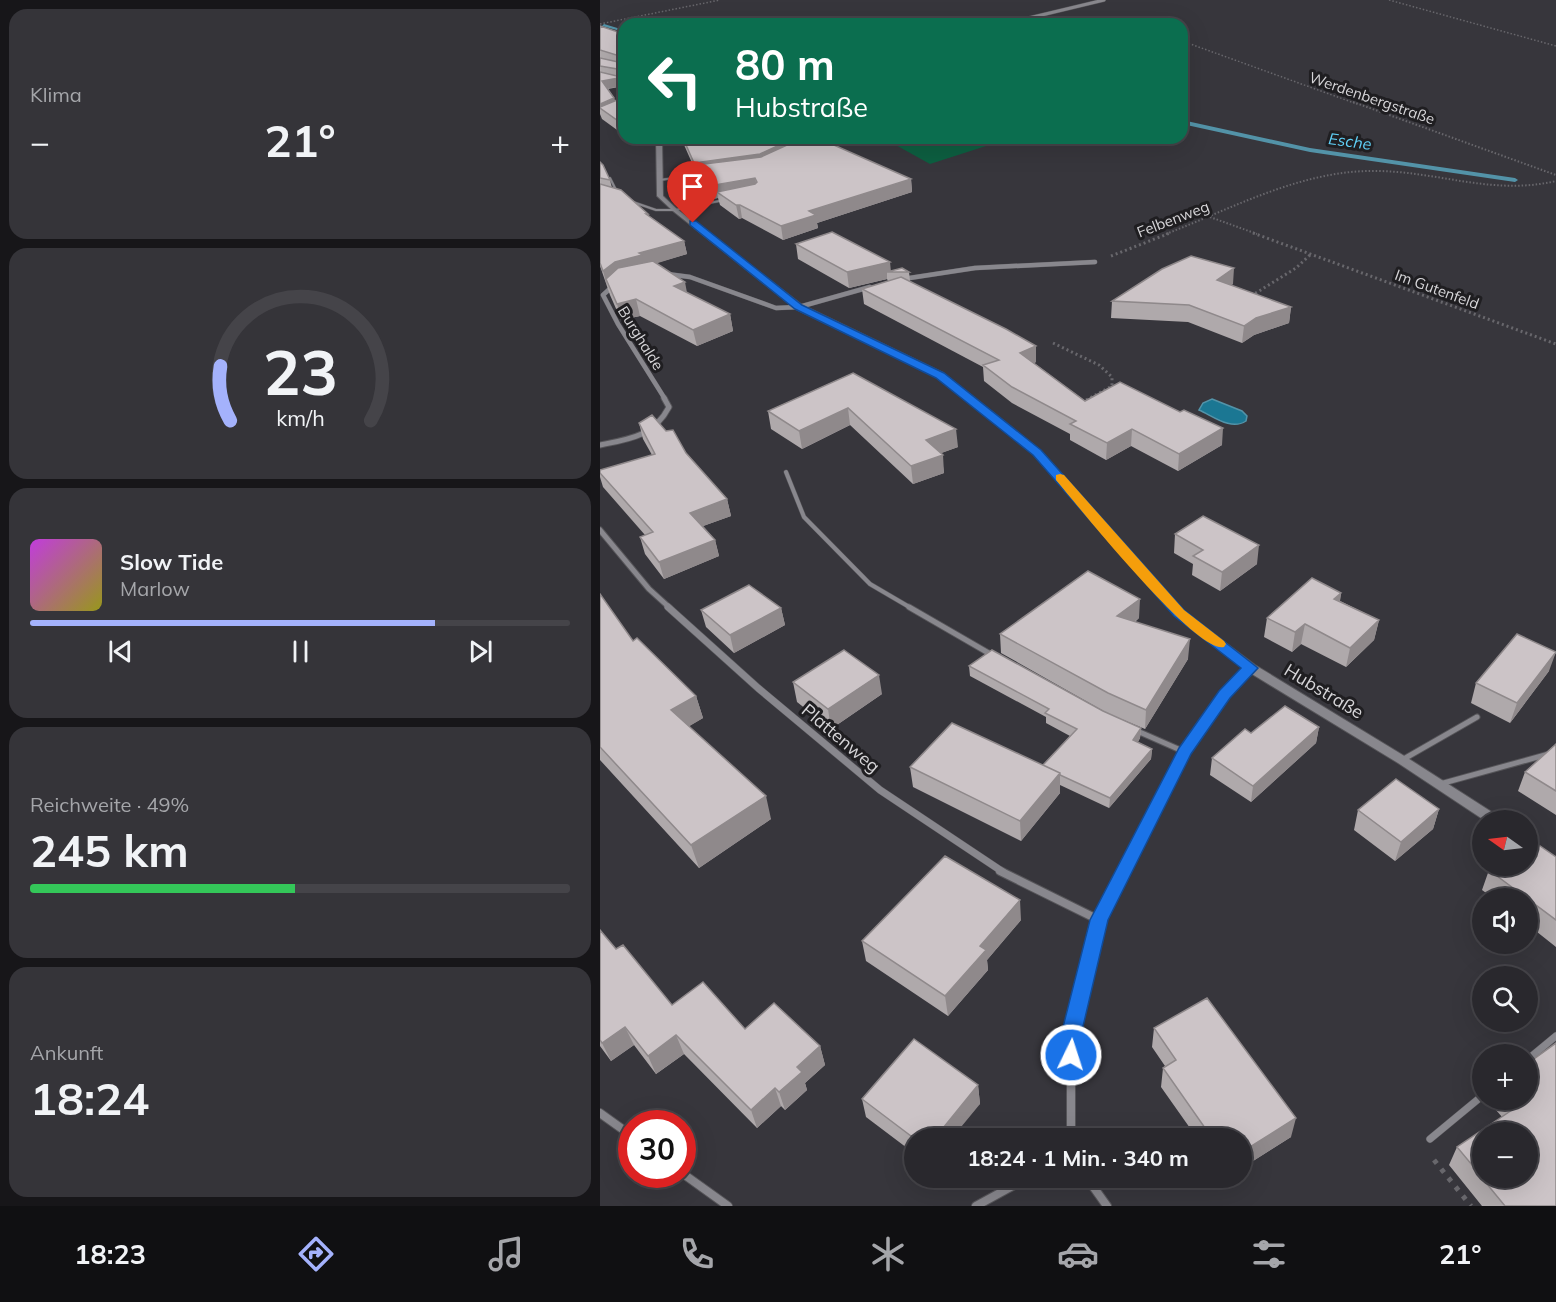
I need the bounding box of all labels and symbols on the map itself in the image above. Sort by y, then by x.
street label: Werdenbergstraße [1307,68,1437,128]
water label: Esche [1327,128,1373,154]
pin [667,161,718,223]
street label: Felbenweg [1134,197,1212,241]
street label: Im Gutenfeld [1392,265,1482,313]
street label: Burghalde [614,303,668,373]
street label: Hubstraße [1280,658,1368,724]
street label: Plattenweg [797,699,885,777]
north arrow [1472,810,1538,876]
position arrow [1039,1023,1103,1087]
speed limit sign: 30 [618,1110,696,1188]

